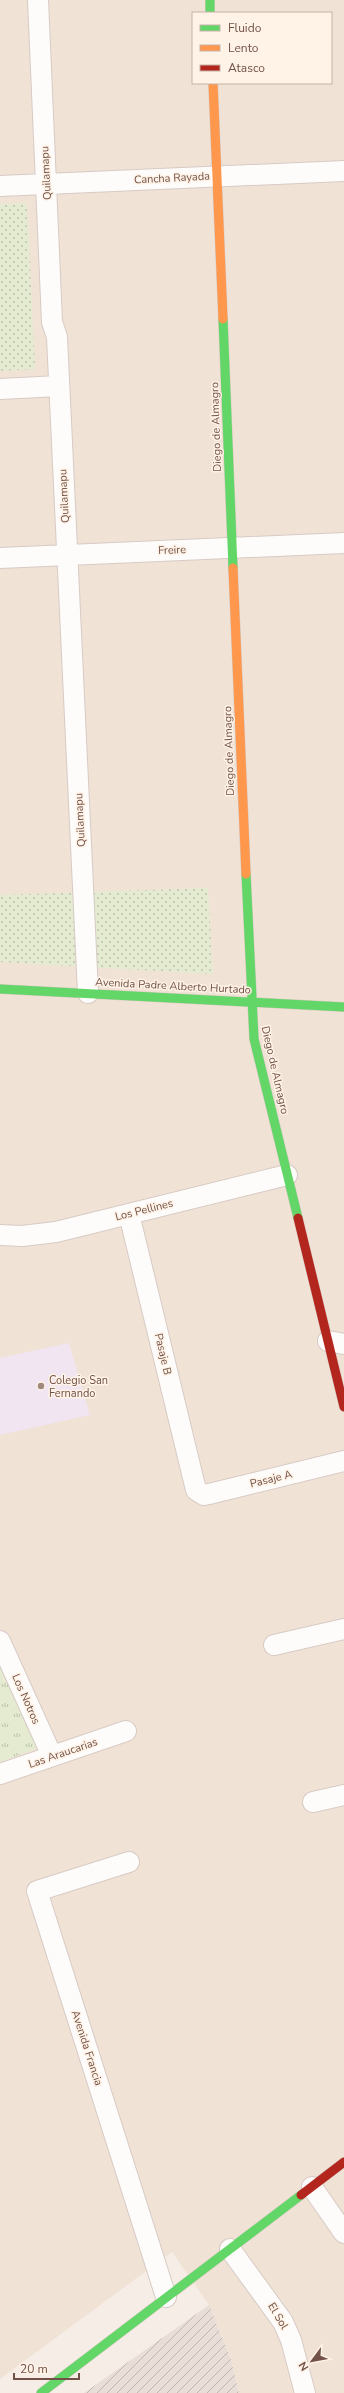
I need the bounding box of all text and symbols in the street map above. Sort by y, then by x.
legend [192,12,332,84]
text: Fluido [228,20,262,36]
text: Lento [228,40,259,56]
text: Atasco [228,60,265,76]
street label: Quilamapu [37,146,55,200]
street label: Cancha Rayada [134,169,211,187]
street label: Diego de Almagro [207,382,225,472]
street label: Quilamapu [55,469,73,523]
street label: Freire [158,542,186,558]
street label: Diego de Almagro [220,706,238,796]
street label: Quilamapu [71,793,89,847]
street label: Avenida Padre Alberto Hurtado [95,974,251,998]
street label: Diego de Almagro [258,1024,292,1116]
street label: Los Pellines [113,1196,175,1224]
street label: Pasaje B [151,1332,175,1376]
place label: Colegio San Fernando [49,1373,108,1401]
marker: Colegio San Fernando [36,1381,46,1391]
street label: Pasaje A [248,1467,294,1491]
street label: Los Notros [8,1672,44,1726]
street label: Las Araucarias [26,1734,100,1772]
street label: Avenida Francia [68,2008,106,2088]
street label: El Sol [264,2300,292,2333]
north arrow [292,2341,332,2381]
scale bar [14,2355,79,2381]
text: N [295,2359,312,2374]
text: 20 m [20,2361,48,2377]

